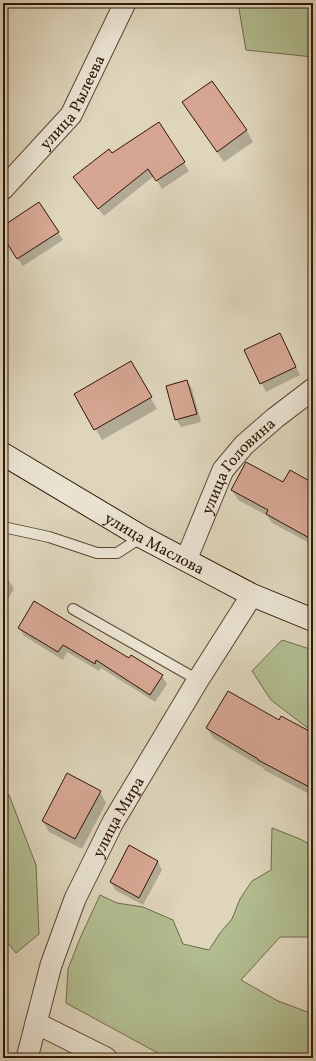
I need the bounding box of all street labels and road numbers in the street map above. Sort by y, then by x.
street label: улица Рылеева [35,52,111,155]
street label: улица Головина [197,414,281,518]
street label: улица Маслова [100,508,208,581]
street label: улица Мира [88,773,151,862]

